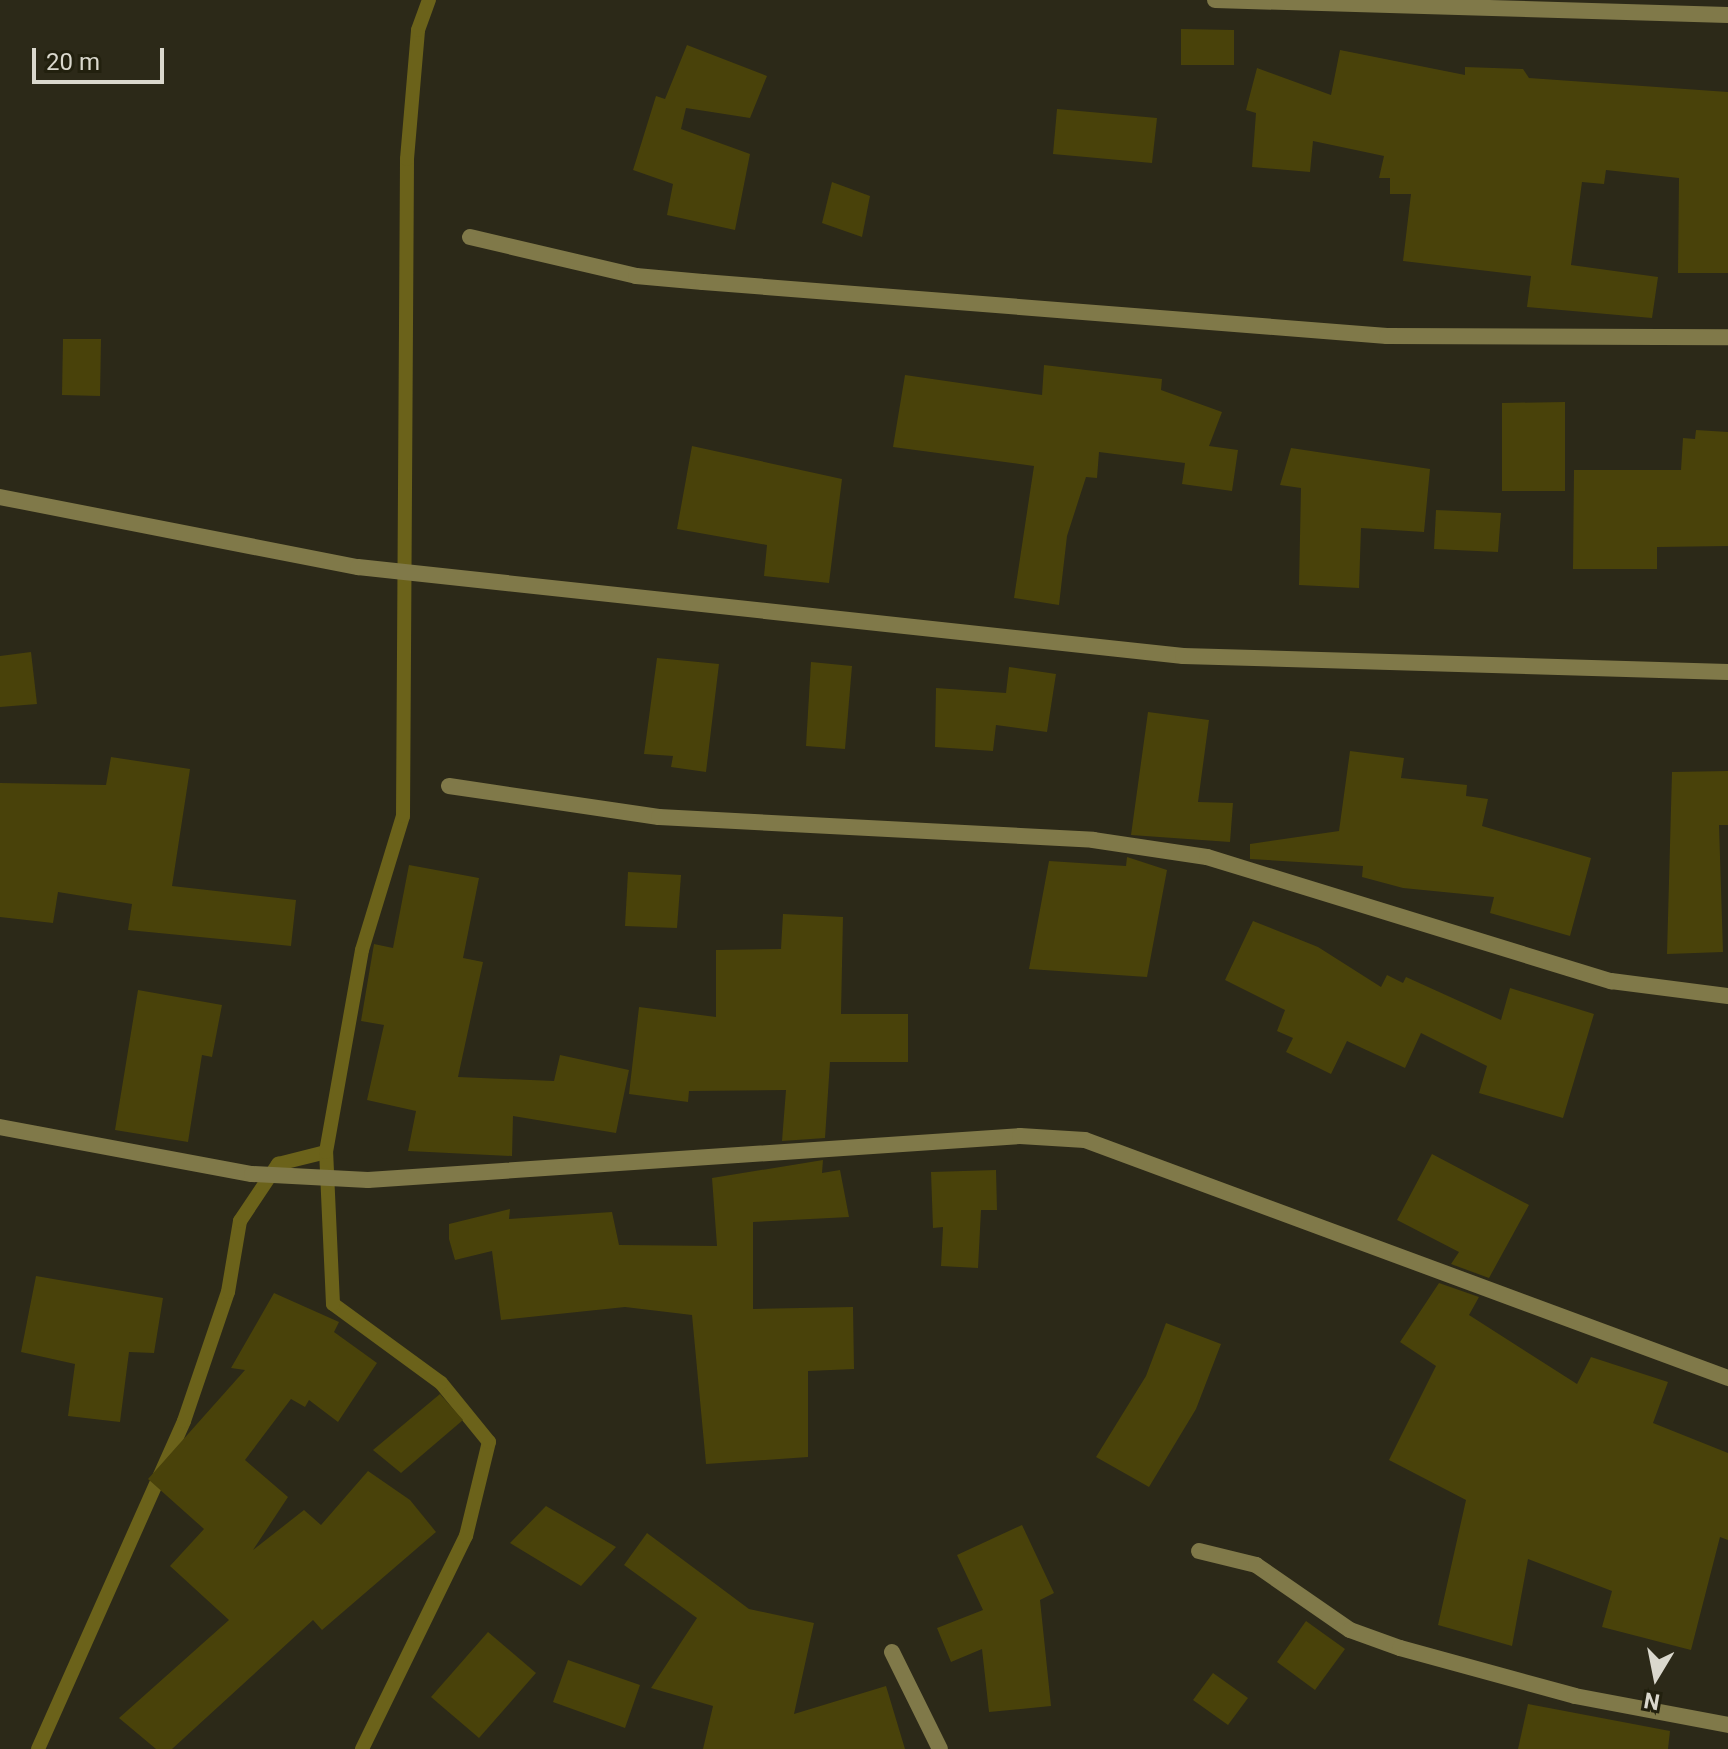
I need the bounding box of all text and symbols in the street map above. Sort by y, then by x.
scale bar [36,32,168,82]
text: 20 m [46,48,100,76]
north arrow [1616,1637,1696,1717]
text: N [1642,1687,1662,1715]

